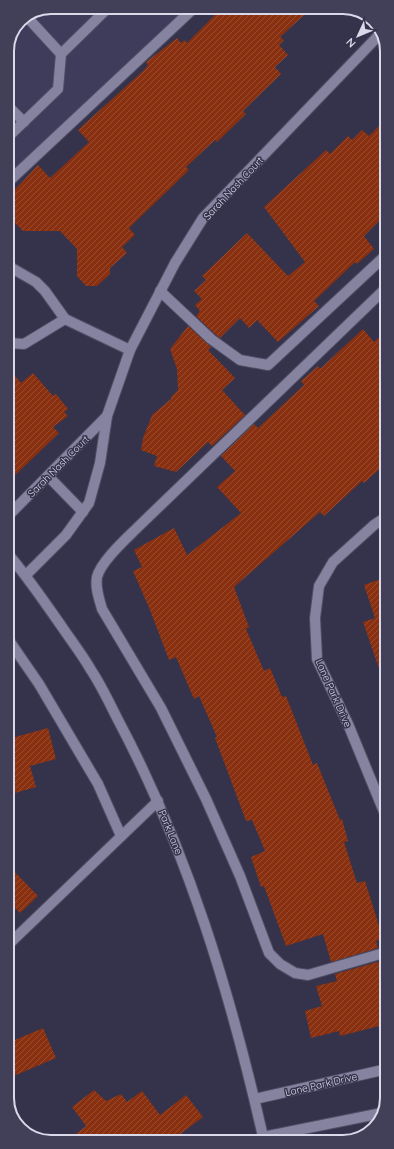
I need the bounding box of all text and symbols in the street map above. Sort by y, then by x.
north arrow [338,16,378,56]
text: N [343,35,359,51]
street label: Sarah Nash Court [201,154,266,223]
street label: Sarah Nash Court [25,432,92,500]
street label: Lane Park Drive [313,657,355,730]
street label: Park Lane [156,808,185,857]
street label: Lane Park Drive [284,1070,359,1099]

